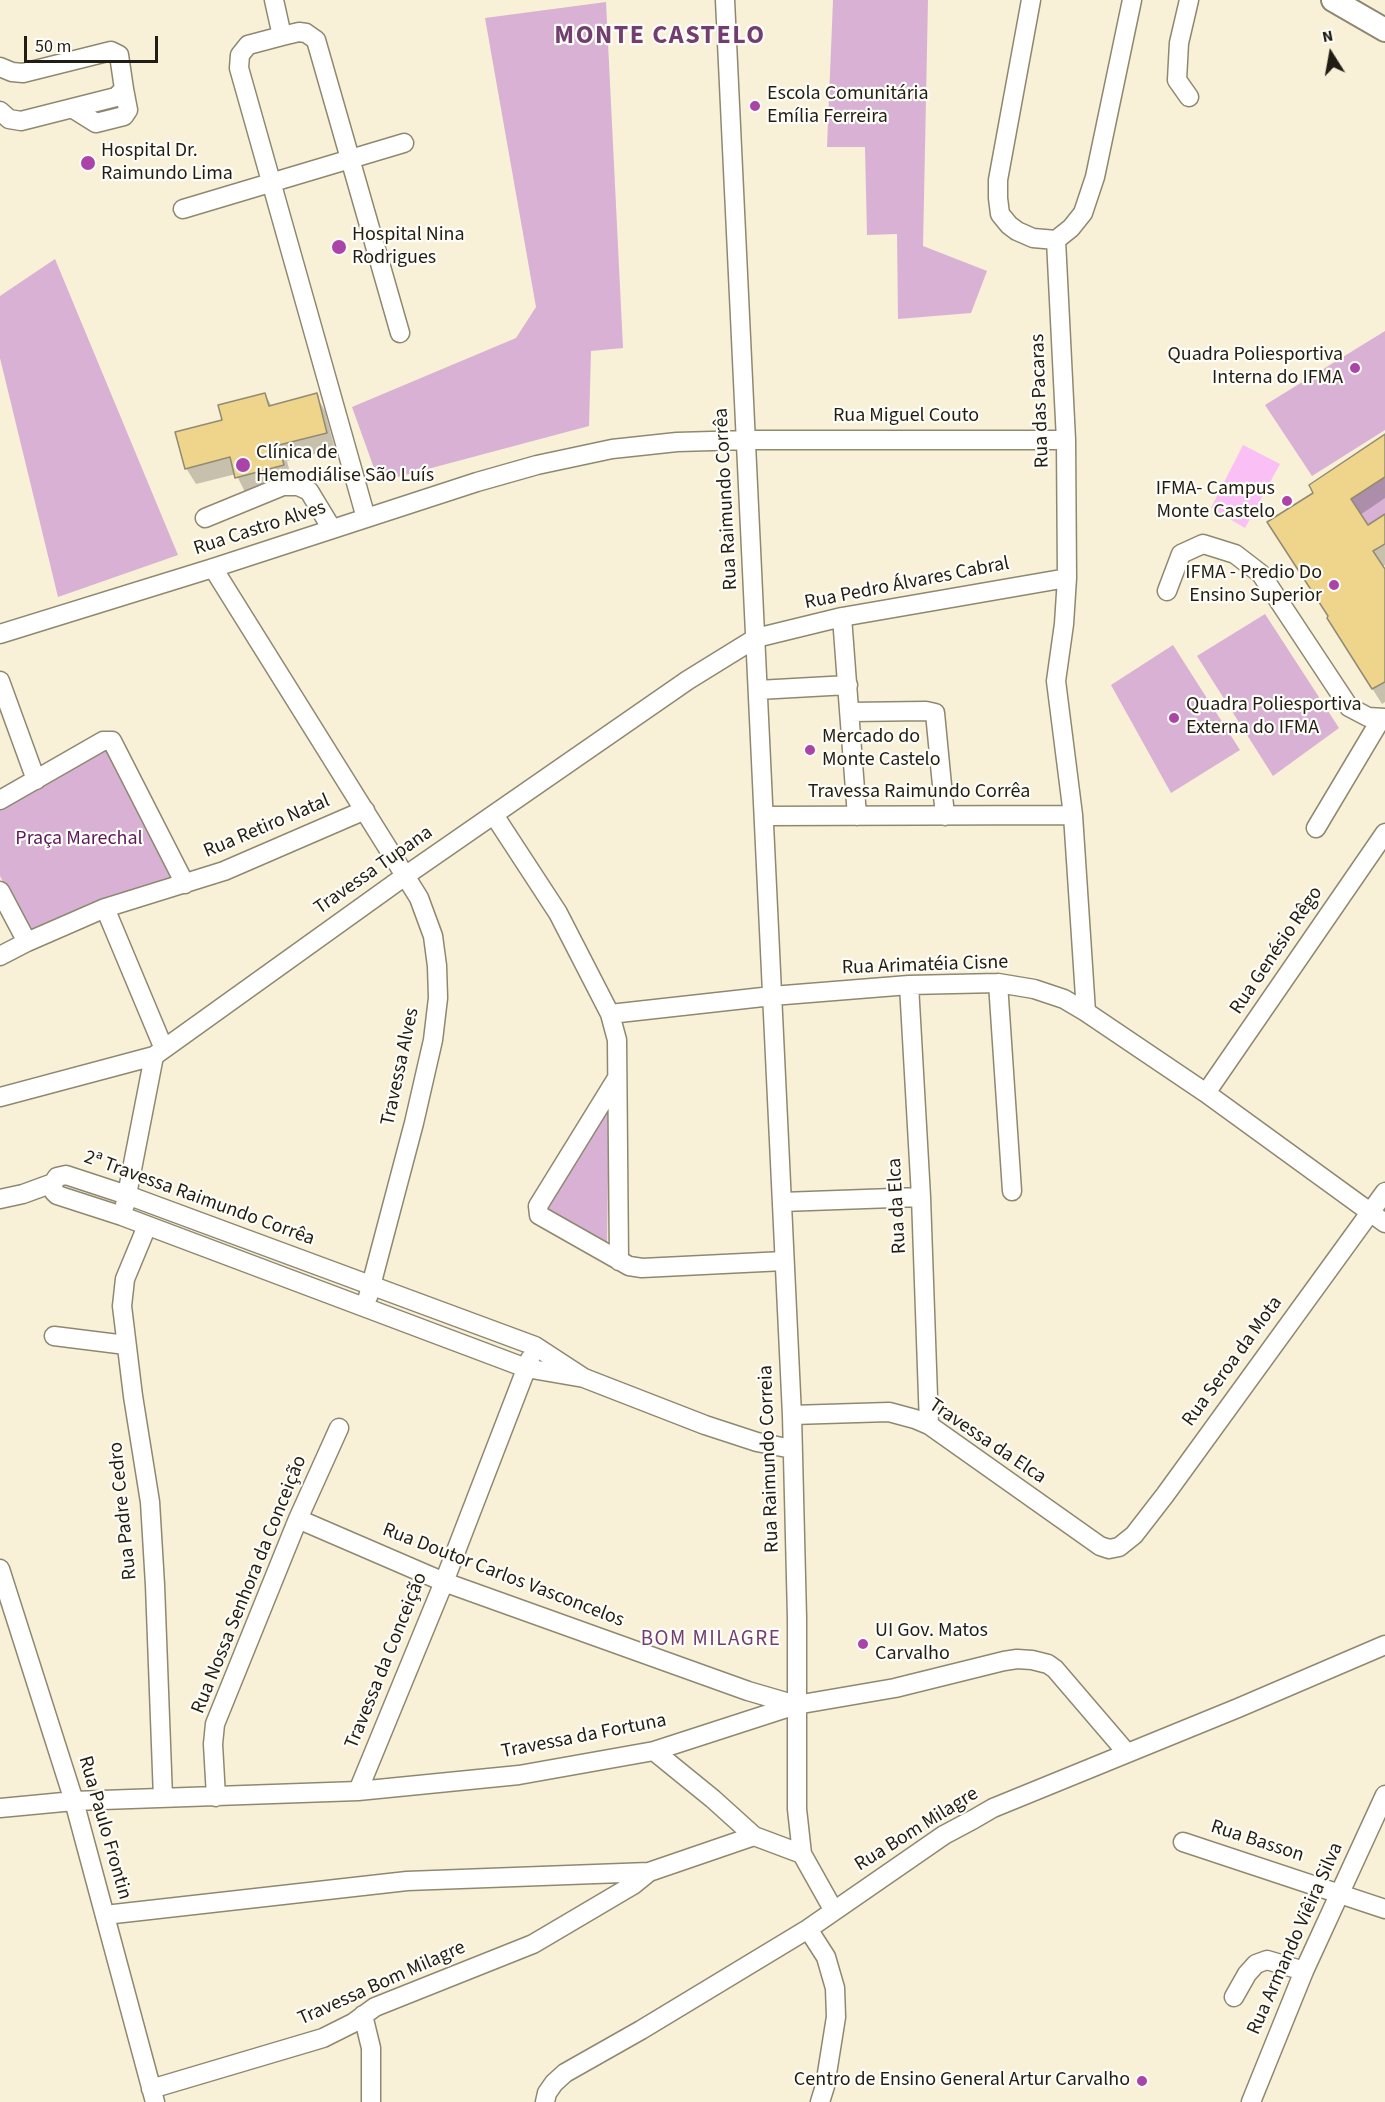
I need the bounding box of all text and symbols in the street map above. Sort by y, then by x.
district label: MONTE CASTELO [554,21,766,53]
scale bar [27,24,160,62]
north arrow [1301,24,1361,84]
text: N [1320,25,1335,48]
text: 50 m [35,34,71,59]
place label: Escola Comunitária Emília Ferreira [767,83,929,130]
marker: Escola Comunitária Emília Ferreira [748,99,762,113]
place label: Hospital Dr. Raimundo Lima [101,140,233,187]
marker: Hospital Dr. Raimundo Lima [79,154,97,172]
place label: Hospital Nina Rodrigues [352,224,465,271]
marker: Hospital Nina Rodrigues [330,238,348,256]
street label: Rua das Pacaras [1027,333,1055,469]
place label: Quadra Poliesportiva Interna do IFMA [1168,344,1343,391]
marker: Quadra Poliesportiva Interna do IFMA [1348,361,1362,375]
street label: Rua Miguel Couto [833,405,979,429]
street label: Rua Raimundo Corrêa [710,407,744,591]
place label: Clínica de Hemodiálise São Luís [256,442,434,489]
marker: Clínica de Hemodiálise São Luís [234,456,252,474]
place label: IFMA- Campus Monte Castelo [1156,478,1275,525]
marker: IFMA- Campus Monte Castelo [1280,494,1294,508]
street label: Rua Castro Alves [191,496,329,562]
street label: Rua Pedro Álvares Cabral [803,552,1011,616]
place label: IFMA - Predio Do Ensino Superior [1185,562,1322,609]
marker: IFMA - Predio Do Ensino Superior [1327,578,1341,592]
place label: Quadra Poliesportiva Externa do IFMA [1186,694,1361,741]
marker: Quadra Poliesportiva Externa do IFMA [1167,711,1181,725]
place label: Mercado do Monte Castelo [822,726,941,773]
marker: Mercado do Monte Castelo [803,743,817,757]
street label: Travessa Raimundo Corrêa [808,781,1030,805]
street label: Rua Retiro Natal [200,790,334,864]
street label: Travessa Tupana [310,821,438,921]
park label: Praça Marechal [15,828,143,852]
street label: Rua Genésio Rêgo [1225,882,1329,1020]
street label: Rua Arimatéia Cisne [841,951,1009,981]
street label: Travessa Alves [377,1006,425,1128]
street label: 2ª Travessa Raimundo Corrêa [80,1146,318,1252]
street label: Rua da Elca [884,1157,912,1255]
street label: Rua Seroa da Mota [1178,1292,1288,1432]
street label: Rua Raimundo Correia [755,1365,785,1553]
street label: Travessa da Elca [924,1394,1050,1490]
street label: Rua Padre Cedro [105,1441,143,1581]
street label: Rua Nossa Senhora da Conceição [187,1452,313,1718]
street label: Rua Doutor Carlos Vasconcelos [379,1519,627,1633]
street label: Travessa da Conceição [341,1569,433,1753]
place label: UI Gov. Matos Carvalho [875,1620,988,1667]
district label: BOM MILAGRE [641,1627,781,1653]
marker: UI Gov. Matos Carvalho [856,1637,870,1651]
street label: Travessa da Fortuna [499,1709,669,1765]
street label: Rua Paulo Frontin [72,1753,136,1903]
street label: Rua Bom Milagre [851,1782,983,1878]
street label: Rua Basson [1207,1816,1307,1868]
street label: Rua Armando Viêira Silva [1243,1839,1349,2039]
street label: Travessa Bom Milagre [294,1936,470,2032]
place label: Centro de Ensino General Artur Carvalho [794,2069,1130,2093]
marker: Centro de Ensino General Artur Carvalho [1135,2074,1149,2088]

